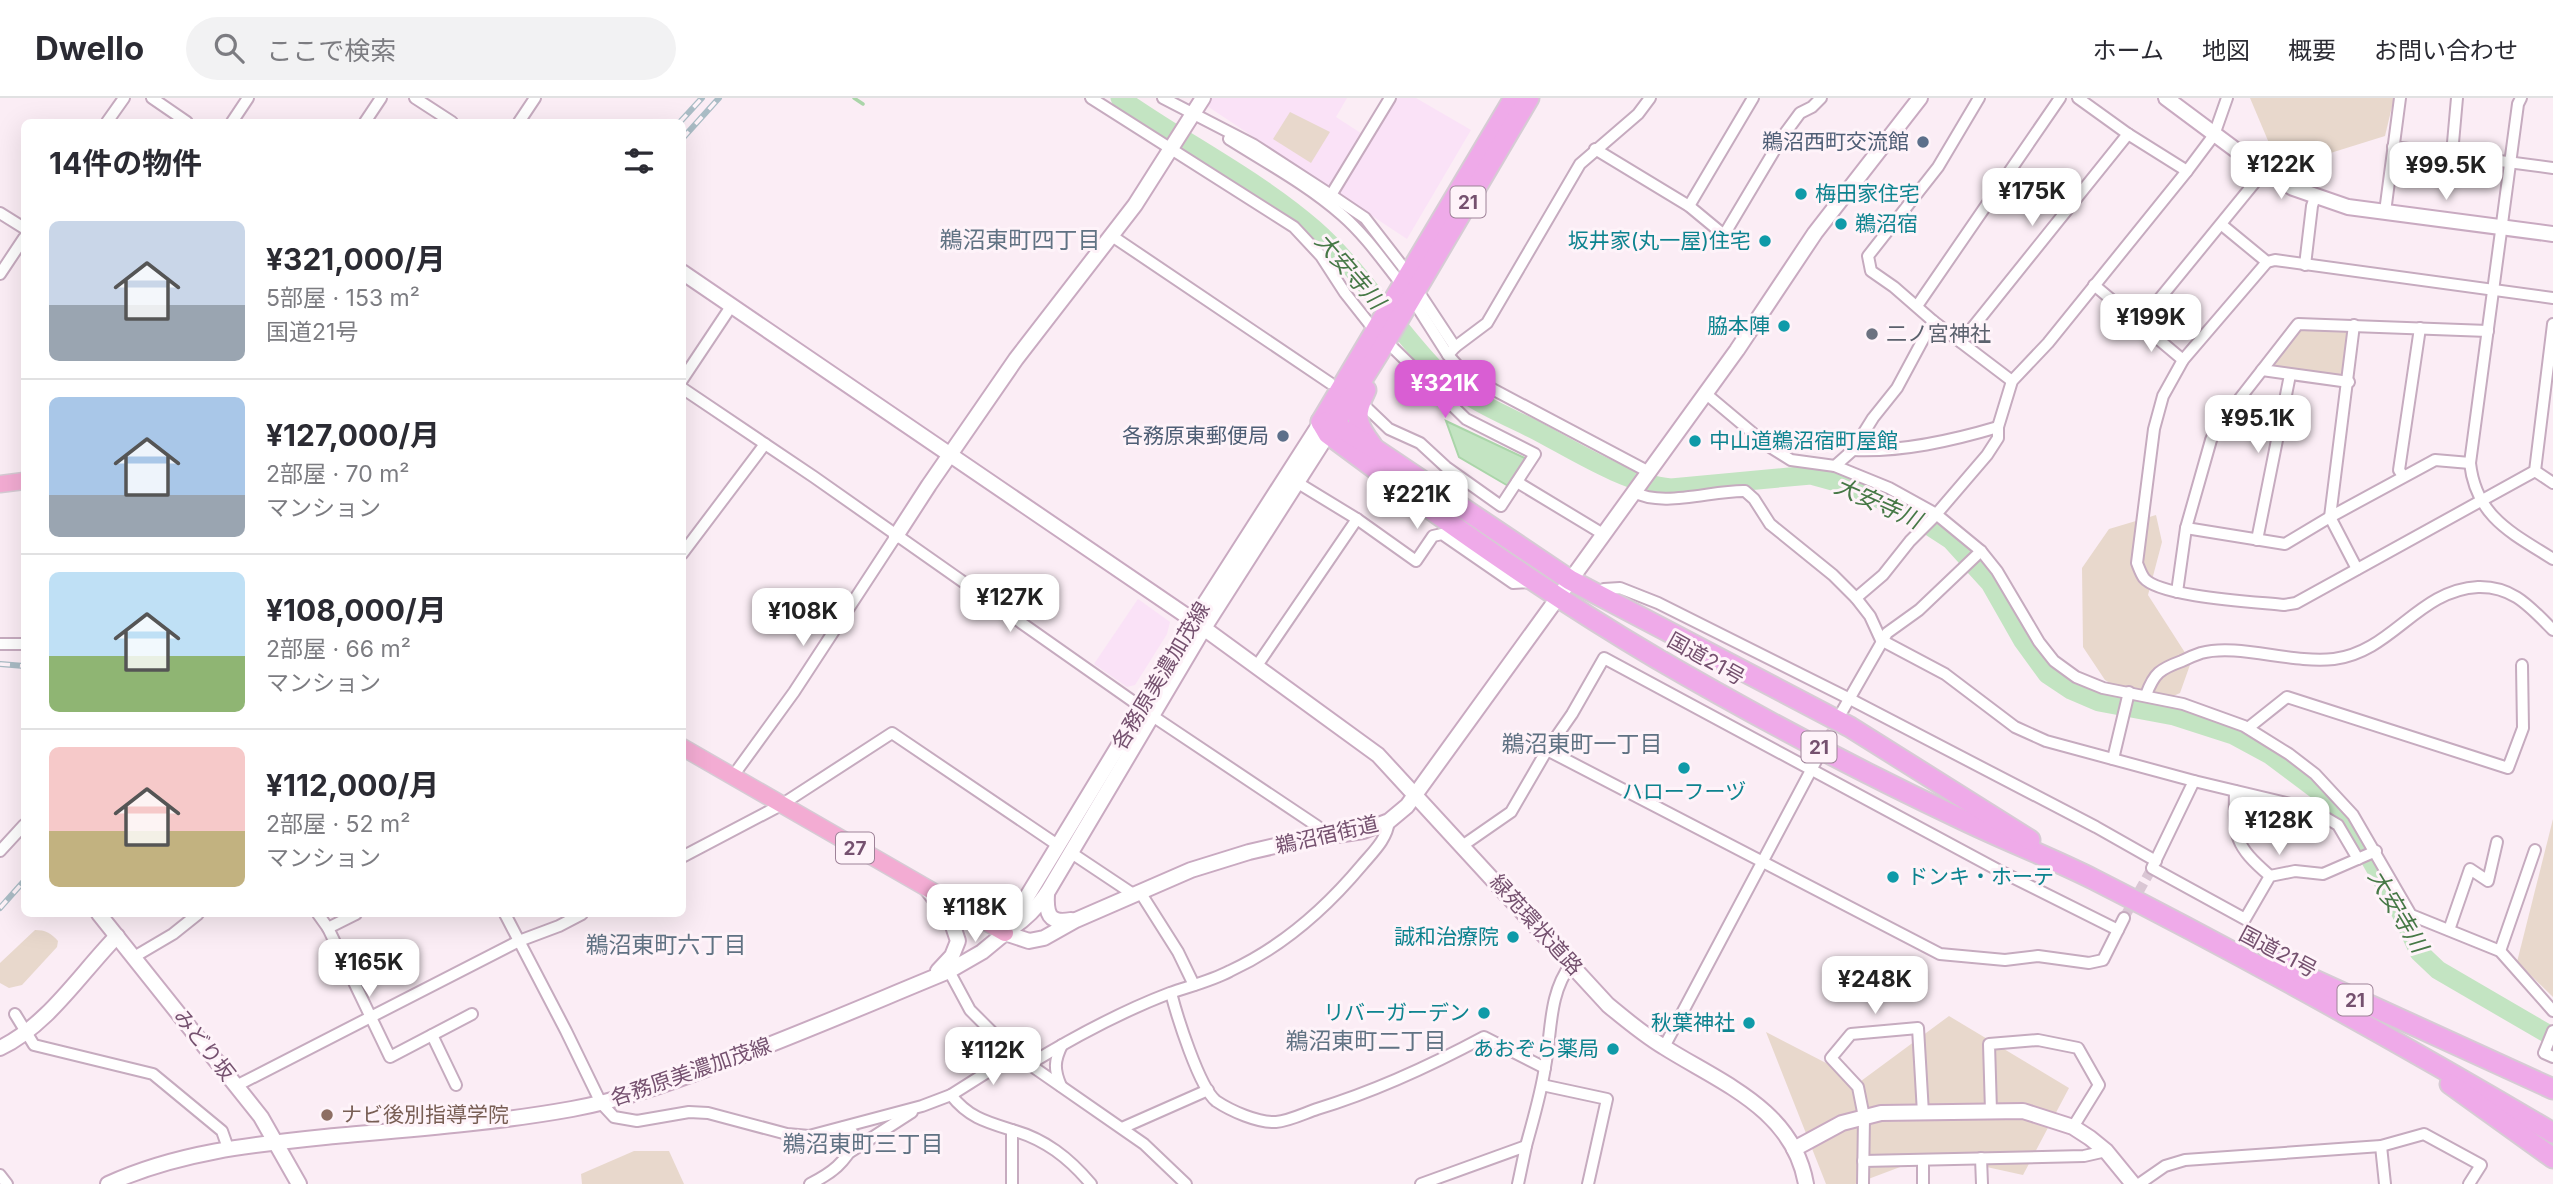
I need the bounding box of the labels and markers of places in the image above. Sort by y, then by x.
place label: 鵜沼西町交流館 [1762,129,1909,154]
marker: 鵜沼西町交流館 [1915,134,1931,150]
pin: ¥122K [2232,141,2330,201]
pin: ¥99.5K [2389,142,2503,202]
pin: ¥175K [1983,169,2081,228]
place label: 梅田家住宅 [1815,181,1920,206]
marker: 梅田家住宅 [1793,186,1809,202]
place label: 鵜沼宿 [1855,211,1918,236]
marker: 鵜沼宿 [1833,216,1849,232]
place label: 坂井家(丸一屋)住宅 [1568,228,1751,253]
marker: 坂井家(丸一屋)住宅 [1757,233,1773,249]
pin: ¥199K [2102,294,2200,354]
place label: 脇本陣 [1707,313,1770,338]
marker: 脇本陣 [1776,318,1792,334]
place label: 二ノ宮神社 [1886,321,1991,346]
marker: 二ノ宮神社 [1864,326,1880,342]
pin: ¥321K [1396,360,1494,420]
pin: ¥95.1K [2201,396,2315,455]
place label: 各務原東郵便局 [1122,423,1269,448]
marker: 各務原東郵便局 [1275,428,1291,444]
place label: 中山道鵜沼宿町屋館 [1709,428,1898,453]
marker: 中山道鵜沼宿町屋館 [1687,433,1703,449]
pin: ¥221K [1368,472,1466,531]
pin: ¥127K [961,574,1059,634]
pin: ¥108K [754,588,852,648]
marker: ハローフーヅ [1676,760,1692,776]
place label: ハローフーヅ [1622,779,1746,804]
pin: ¥128K [2230,798,2328,857]
place label: ドンキ・ホーテ [1907,864,2054,889]
marker: ドンキ・ホーテ [1885,869,1901,885]
pin: ¥118K [926,884,1024,944]
place label: 誠和治療院 [1394,924,1499,949]
marker: 誠和治療院 [1505,929,1521,945]
pin: ¥165K [320,940,418,999]
pin: ¥248K [1826,956,1924,1016]
place label: リバーガーデン [1323,1000,1470,1025]
marker: リバーガーデン [1476,1005,1492,1021]
place label: 秋葉神社 [1651,1010,1735,1035]
marker: 秋葉神社 [1741,1015,1757,1031]
pin: ¥112K [944,1028,1042,1087]
place label: あおぞら薬局 [1473,1036,1599,1061]
marker: あおぞら薬局 [1605,1041,1621,1057]
place label: ナビ後別指導学院 [341,1102,509,1127]
marker: ナビ後別指導学院 [319,1107,335,1123]

